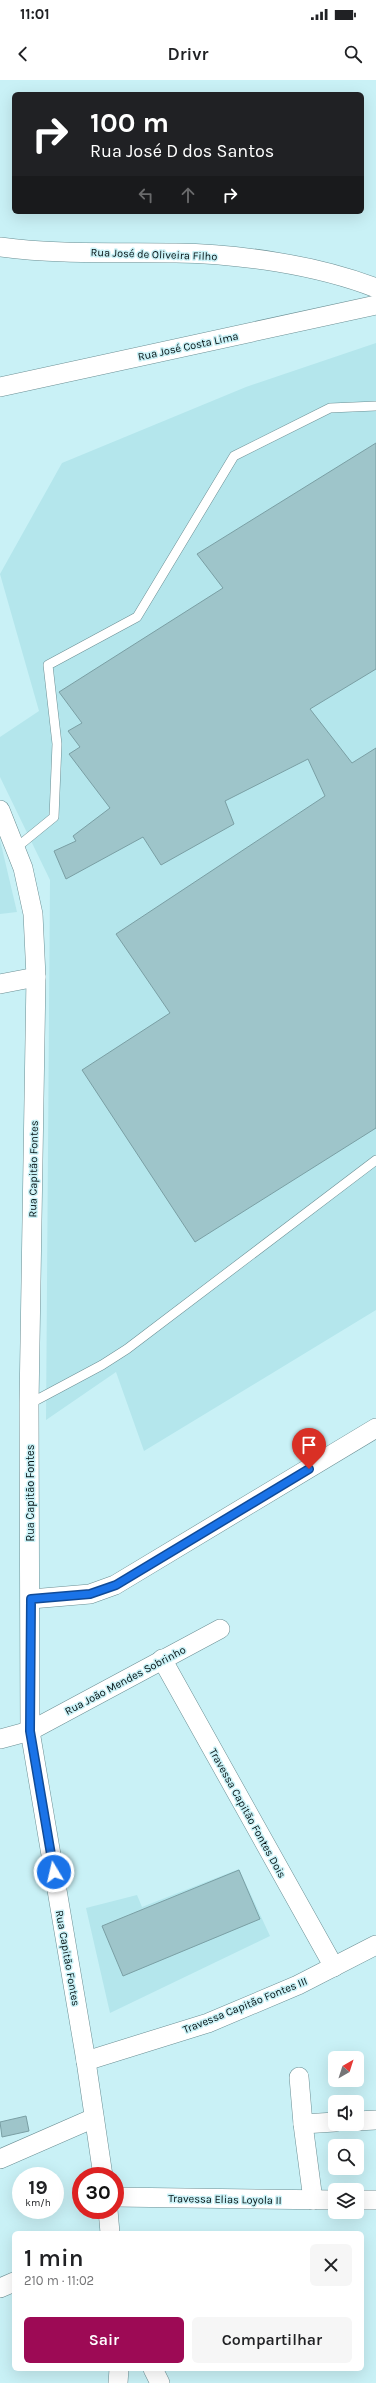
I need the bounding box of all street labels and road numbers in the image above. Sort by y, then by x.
street label: Rua José de Oliveira Filho [90,246,218,263]
street label: Rua José Costa Lima [137,329,240,364]
street label: Rua Capitão Fontes [26,1120,41,1218]
street label: Rua Capitão Fontes [24,1444,37,1542]
street label: Rua João Mendes Sobrinho [63,1643,188,1718]
street label: Travessa Capitão Fontes Dois [206,1746,289,1880]
street label: Rua Capitão Fontes [53,1909,82,2007]
street label: Travessa Capitão Fontes III [181,1975,309,2036]
street label: Travessa Elias Loyola II [168,2192,282,2207]

